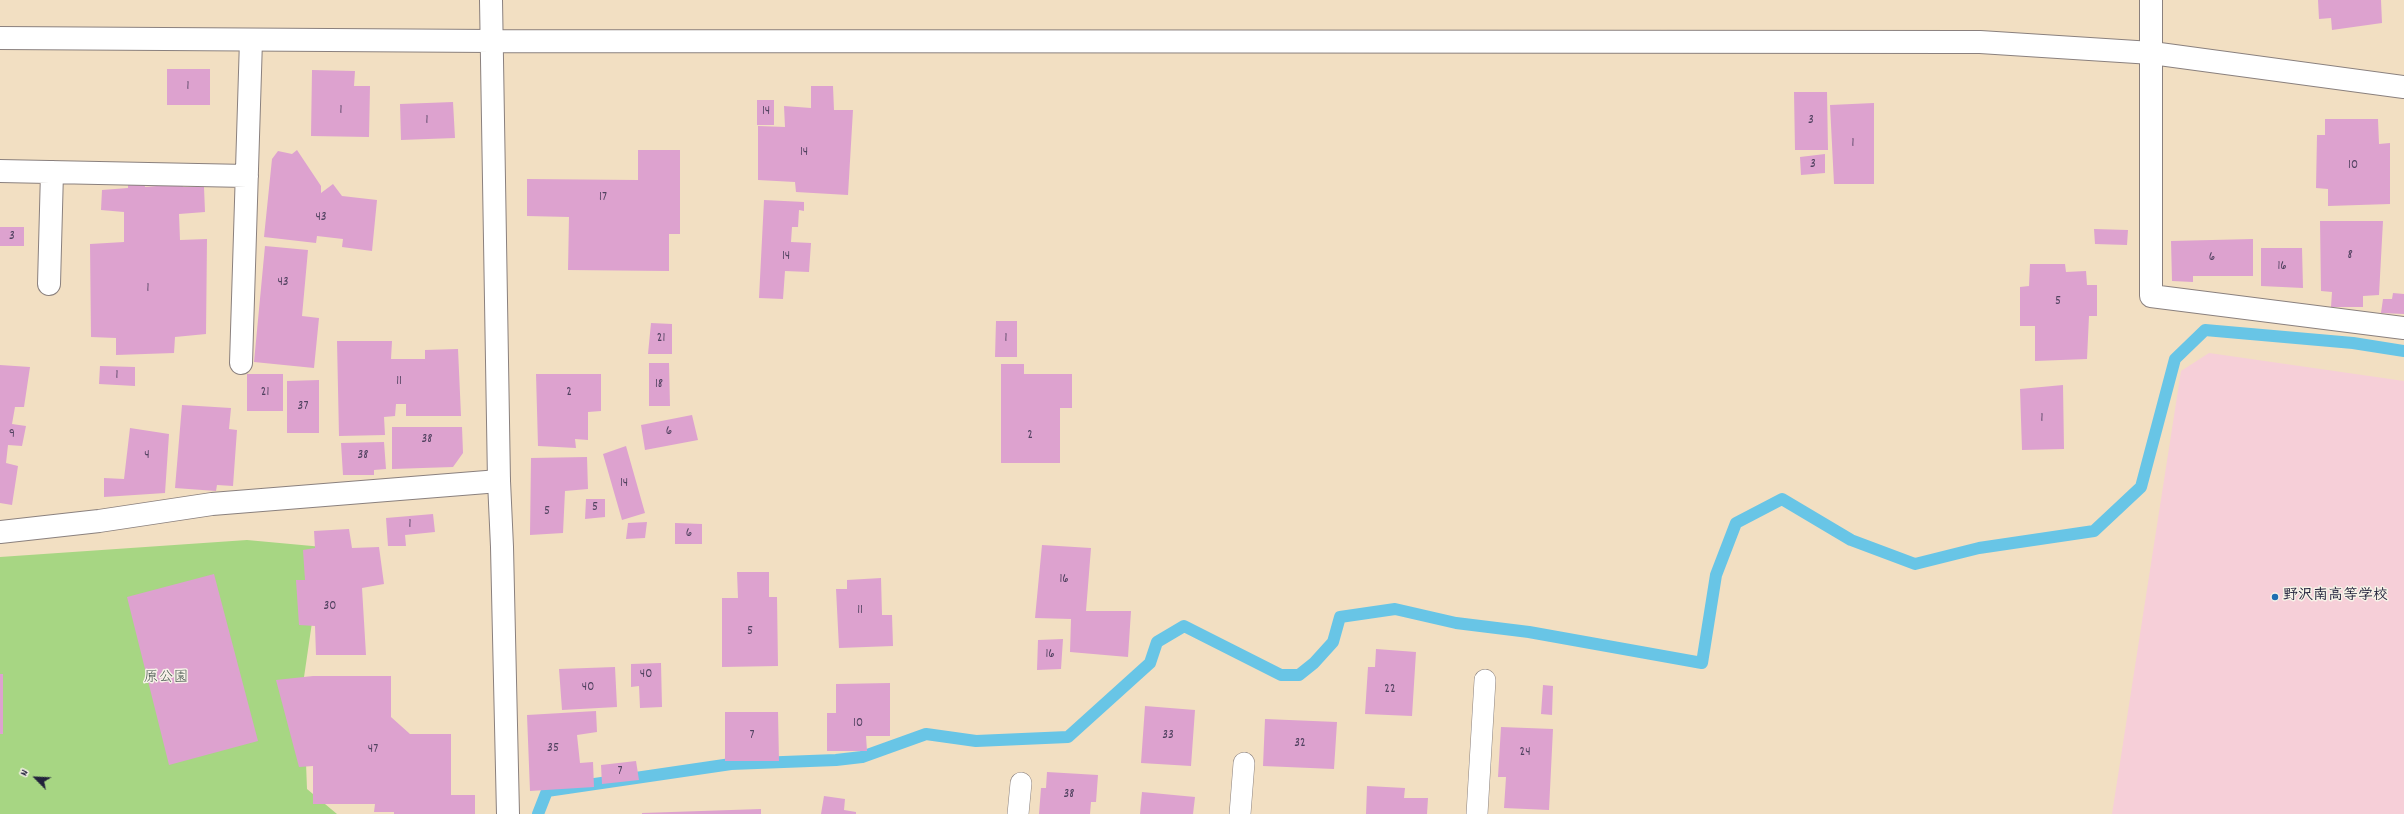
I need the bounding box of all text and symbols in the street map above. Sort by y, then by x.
house number: 1 [187,79,189,95]
house number: 1 [340,103,342,119]
house number: 14 [762,104,770,120]
house number: 1 [426,113,428,129]
house number: 3 [1808,113,1814,129]
house number: 1 [1852,136,1854,152]
house number: 14 [800,145,808,161]
house number: 3 [1810,157,1816,173]
house number: 10 [2348,158,2358,174]
house number: 17 [599,190,607,206]
house number: 43 [315,210,327,226]
house number: 3 [9,229,15,245]
house number: 8 [2347,248,2353,264]
house number: 14 [782,249,790,265]
house number: 6 [2209,250,2215,266]
house number: 16 [2277,259,2287,275]
house number: 43 [277,275,289,291]
house number: 1 [147,281,149,297]
house number: 5 [2055,294,2061,310]
house number: 21 [657,331,665,347]
house number: 1 [1005,331,1007,347]
house number: 1 [116,368,118,384]
house number: 11 [396,374,402,390]
house number: 18 [655,377,663,393]
house number: 21 [261,385,269,401]
house number: 2 [566,385,572,401]
house number: 37 [298,399,308,415]
house number: 1 [2041,411,2043,427]
house number: 6 [666,424,672,440]
house number: 9 [9,427,15,443]
house number: 2 [1027,428,1033,444]
house number: 38 [422,432,432,448]
house number: 4 [144,448,150,464]
house number: 38 [358,448,368,464]
house number: 14 [620,476,628,492]
house number: 5 [592,500,598,516]
house number: 5 [544,504,550,520]
house number: 1 [409,517,411,533]
house number: 6 [686,526,692,542]
house number: 16 [1059,572,1069,588]
place label: 野沢南高等学校 [2283,588,2388,606]
marker: 野沢南高等学校 [2270,592,2280,602]
house number: 30 [324,599,336,615]
house number: 11 [857,603,863,619]
house number: 5 [747,624,753,640]
house number: 16 [1045,647,1055,663]
house number: 40 [640,667,652,683]
park label: 原公園 [144,670,188,688]
house number: 40 [582,680,594,696]
house number: 22 [1384,682,1396,698]
house number: 10 [853,716,863,732]
house number: 7 [750,728,754,744]
house number: 33 [1162,728,1174,744]
house number: 32 [1294,736,1306,752]
house number: 35 [547,741,559,757]
house number: 47 [368,742,378,758]
house number: 24 [1519,745,1531,761]
north arrow [16,758,56,798]
house number: 7 [618,764,622,780]
text: N [17,767,33,779]
house number: 38 [1064,787,1074,803]

